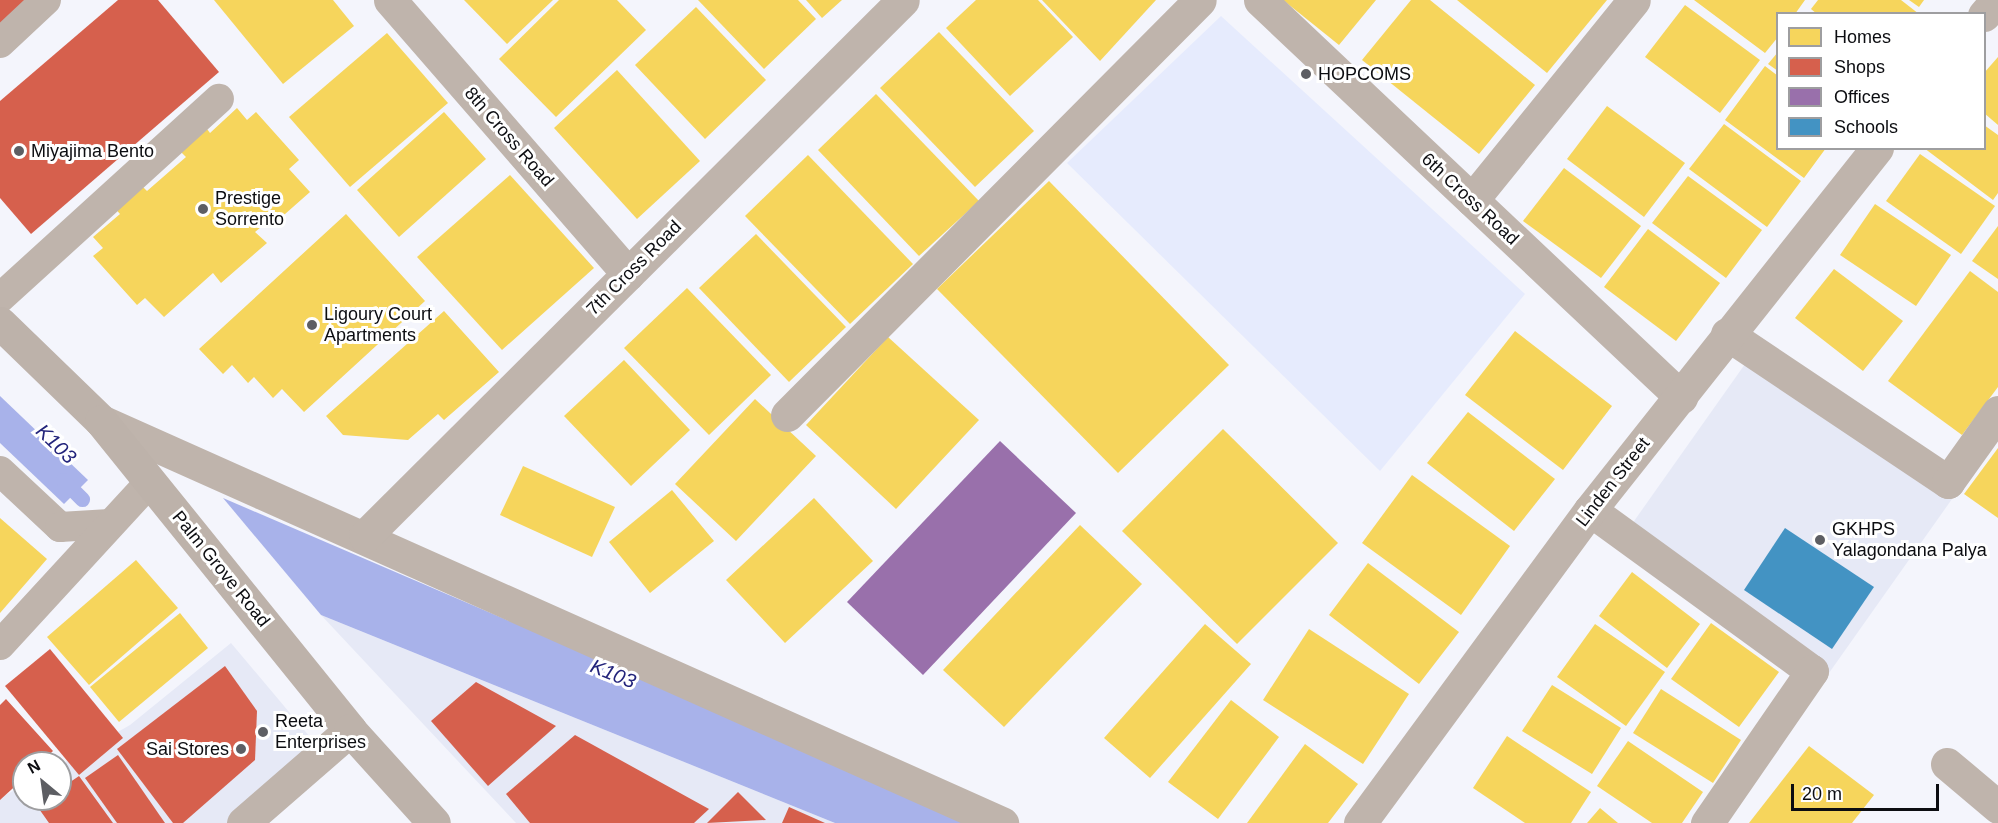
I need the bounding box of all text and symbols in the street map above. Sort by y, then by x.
legend [1776,12,1986,150]
text: Homes [1834,27,1891,47]
text: Shops [1834,57,1885,77]
place label: HOPCOMS [1318,63,1411,85]
marker: HOPCOMS [1299,67,1313,81]
street label: 8th Cross Road [460,83,558,191]
text: Offices [1834,87,1890,107]
text: Schools [1834,117,1898,137]
place label: Miyajima Bento [31,140,154,162]
marker: Miyajima Bento [12,144,26,158]
street label: 6th Cross Road [1417,148,1523,250]
place label: Prestige Sorrento [215,188,284,230]
marker: Prestige Sorrento [196,202,210,216]
street label: 7th Cross Road [582,216,686,320]
place label: Ligoury Court Apartments [324,304,432,346]
marker: Ligoury Court Apartments [305,318,319,332]
water label: K103 [31,419,81,469]
street label: Linden Street [1572,433,1654,531]
street label: Palm Grove Road [168,507,274,631]
place label: GKHPS Yalagondana Palya [1832,519,1987,562]
marker: GKHPS Yalagondana Palya [1813,533,1827,547]
water label: K103 [587,654,639,694]
place label: Reeta Enterprises [275,711,366,754]
marker: Reeta Enterprises [256,725,270,739]
place label: Sai Stores [146,738,229,760]
marker: Sai Stores [234,742,248,756]
north arrow [12,751,72,811]
text: N [25,756,43,777]
scale bar [1794,772,1942,810]
text: 20 m [1802,784,1842,804]

